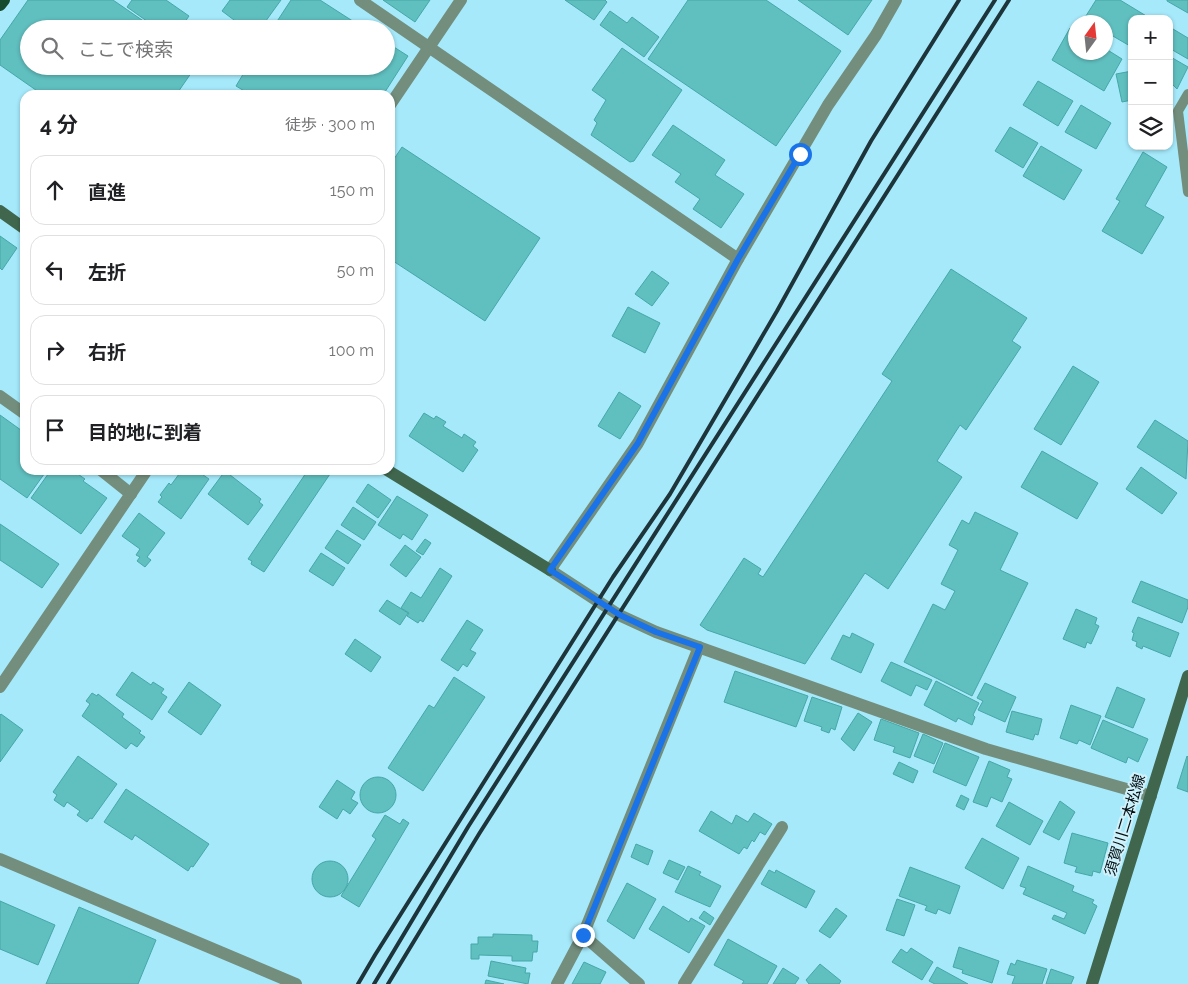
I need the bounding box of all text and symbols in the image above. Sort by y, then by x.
north arrow [1068,15,1113,60]
map controls [1128,15,1173,150]
button: + [1128,15,1173,60]
search box [20,20,395,75]
icon: search [38,34,66,62]
text: ここで検索 [78,38,173,60]
button: − [1128,60,1173,105]
button: layers [1128,105,1173,150]
text: 4 分 [40,112,78,137]
text: 徒歩 · 300 m [285,115,375,134]
route start [789,143,812,166]
icon: ahead [41,176,69,204]
text: 直進 [88,181,126,203]
text: 150 m [330,181,374,200]
icon: left [41,256,69,284]
text: 左折 [88,261,126,283]
text: 50 m [337,261,374,280]
icon: right [41,336,69,364]
text: 右折 [88,341,126,363]
text: 100 m [329,341,374,360]
icon: arrive [41,416,69,444]
text: 目的地に到着 [88,421,202,443]
street label: 須賀川二本松線 [1101,772,1149,878]
route end [572,924,595,947]

